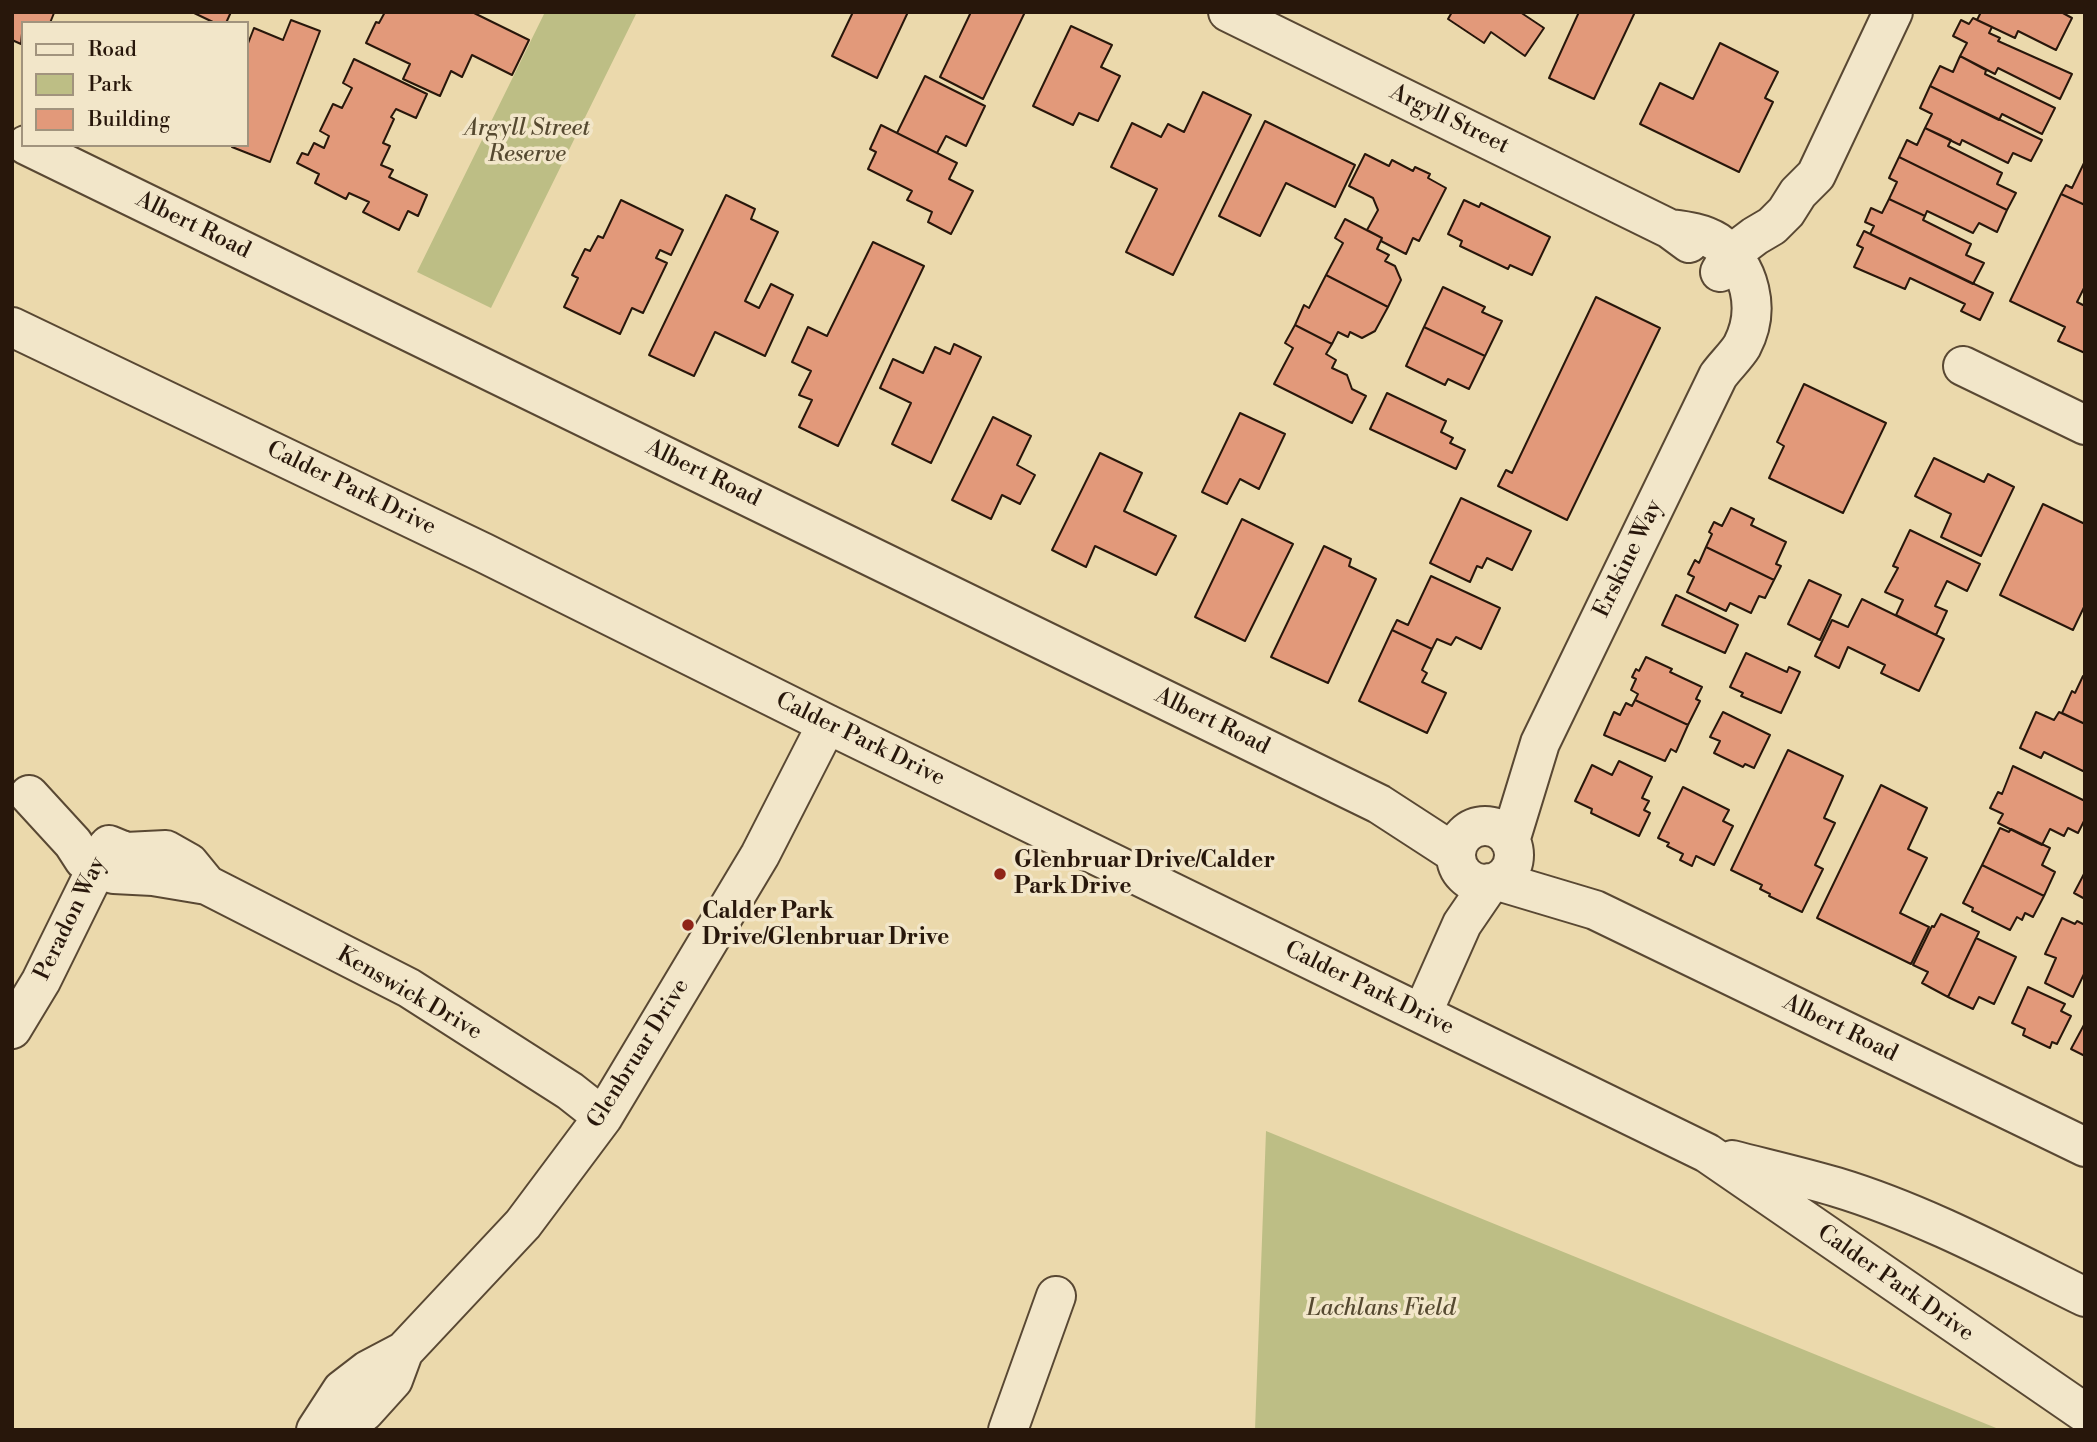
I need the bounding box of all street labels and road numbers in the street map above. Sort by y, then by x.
street label: Argyll Street [1385,79,1513,161]
street label: Albert Road [131,186,255,266]
street label: Albert Road [641,434,765,514]
street label: Calder Park Drive [262,436,440,542]
street label: Erskine Way [1589,496,1669,622]
street label: Albert Road [1150,682,1274,762]
street label: Calder Park Drive [771,687,949,793]
street label: Peradon Way [29,853,113,985]
street label: Calder Park Drive [1280,936,1458,1042]
street label: Kenswick Drive [332,941,486,1047]
street label: Glenbruar Drive [582,974,696,1134]
street label: Albert Road [1778,989,1902,1069]
street label: Calder Park Drive [1811,1220,1979,1348]

